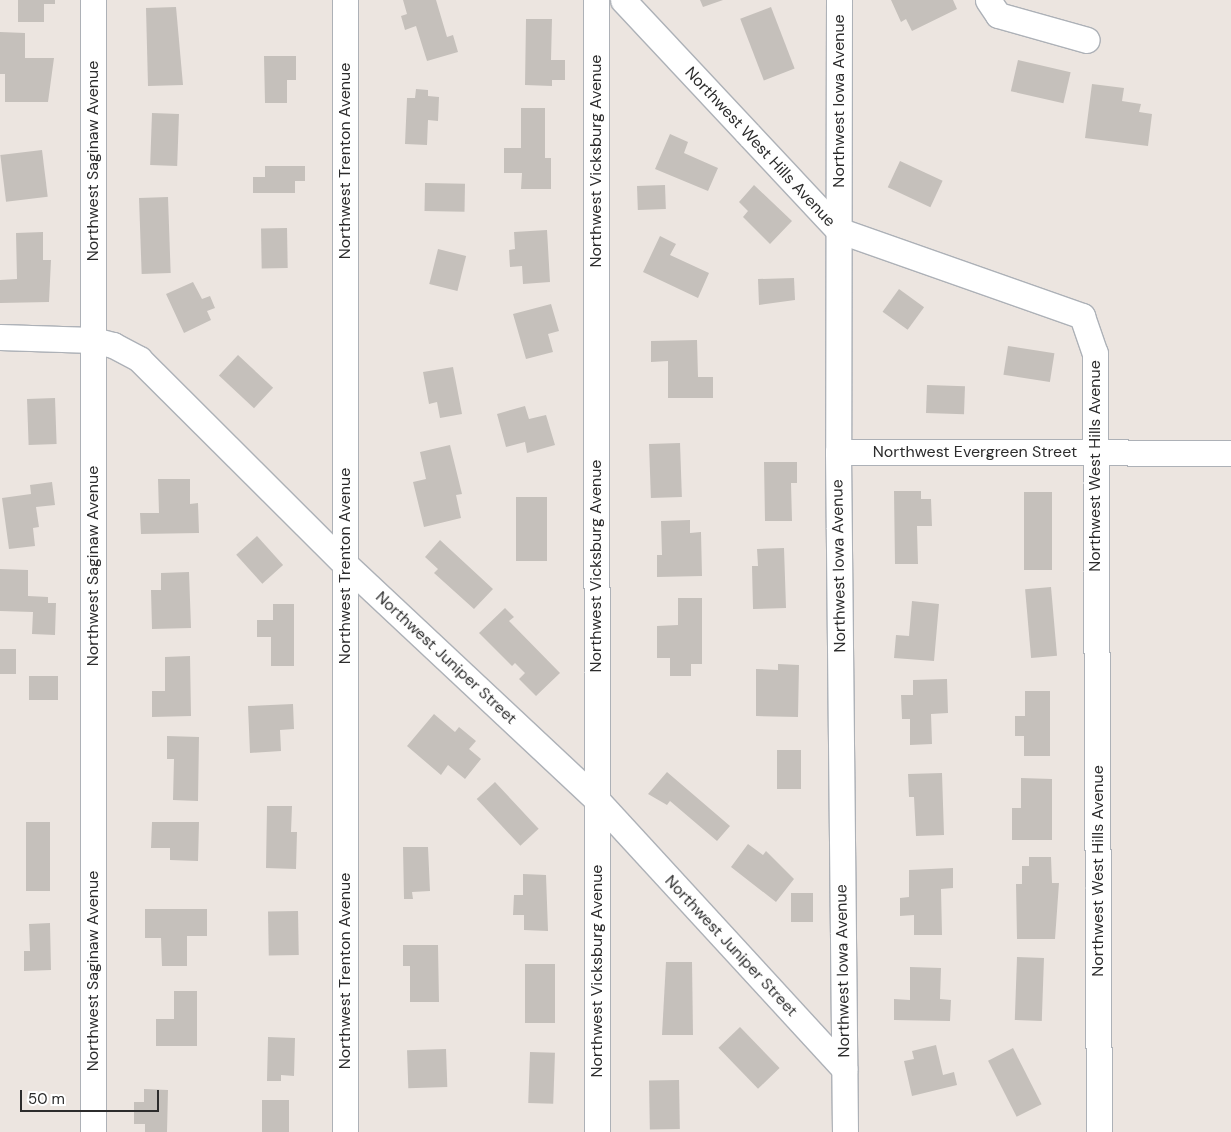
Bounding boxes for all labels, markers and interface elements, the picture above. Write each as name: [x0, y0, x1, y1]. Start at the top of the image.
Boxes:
street label: Northwest Iowa Avenue: [829, 14, 849, 188]
street label: Northwest Vicksburg Avenue: [586, 55, 606, 267]
street label: Northwest Saginaw Avenue: [83, 61, 103, 261]
street label: Northwest Trenton Avenue: [335, 63, 355, 259]
street label: Northwest West Hills Avenue: [681, 63, 839, 231]
street label: Northwest West Hills Avenue: [1085, 360, 1105, 572]
street label: Northwest Evergreen Street: [873, 442, 1077, 462]
street label: Northwest Vicksburg Avenue: [586, 460, 606, 672]
street label: Northwest Saginaw Avenue: [83, 466, 103, 666]
street label: Northwest Trenton Avenue: [335, 468, 355, 664]
street label: Northwest Iowa Avenue: [828, 479, 850, 653]
street label: Northwest Juniper Street: [371, 588, 521, 728]
street label: Northwest West Hills Avenue: [1088, 765, 1108, 977]
street label: Northwest Vicksburg Avenue: [587, 865, 607, 1077]
street label: Northwest Saginaw Avenue: [83, 871, 103, 1071]
street label: Northwest Juniper Street: [661, 871, 801, 1021]
street label: Northwest Trenton Avenue: [335, 873, 355, 1069]
street label: Northwest Iowa Avenue: [832, 884, 854, 1058]
scale bar: [22, 1080, 161, 1112]
text: 50 m: [28, 1089, 65, 1109]

